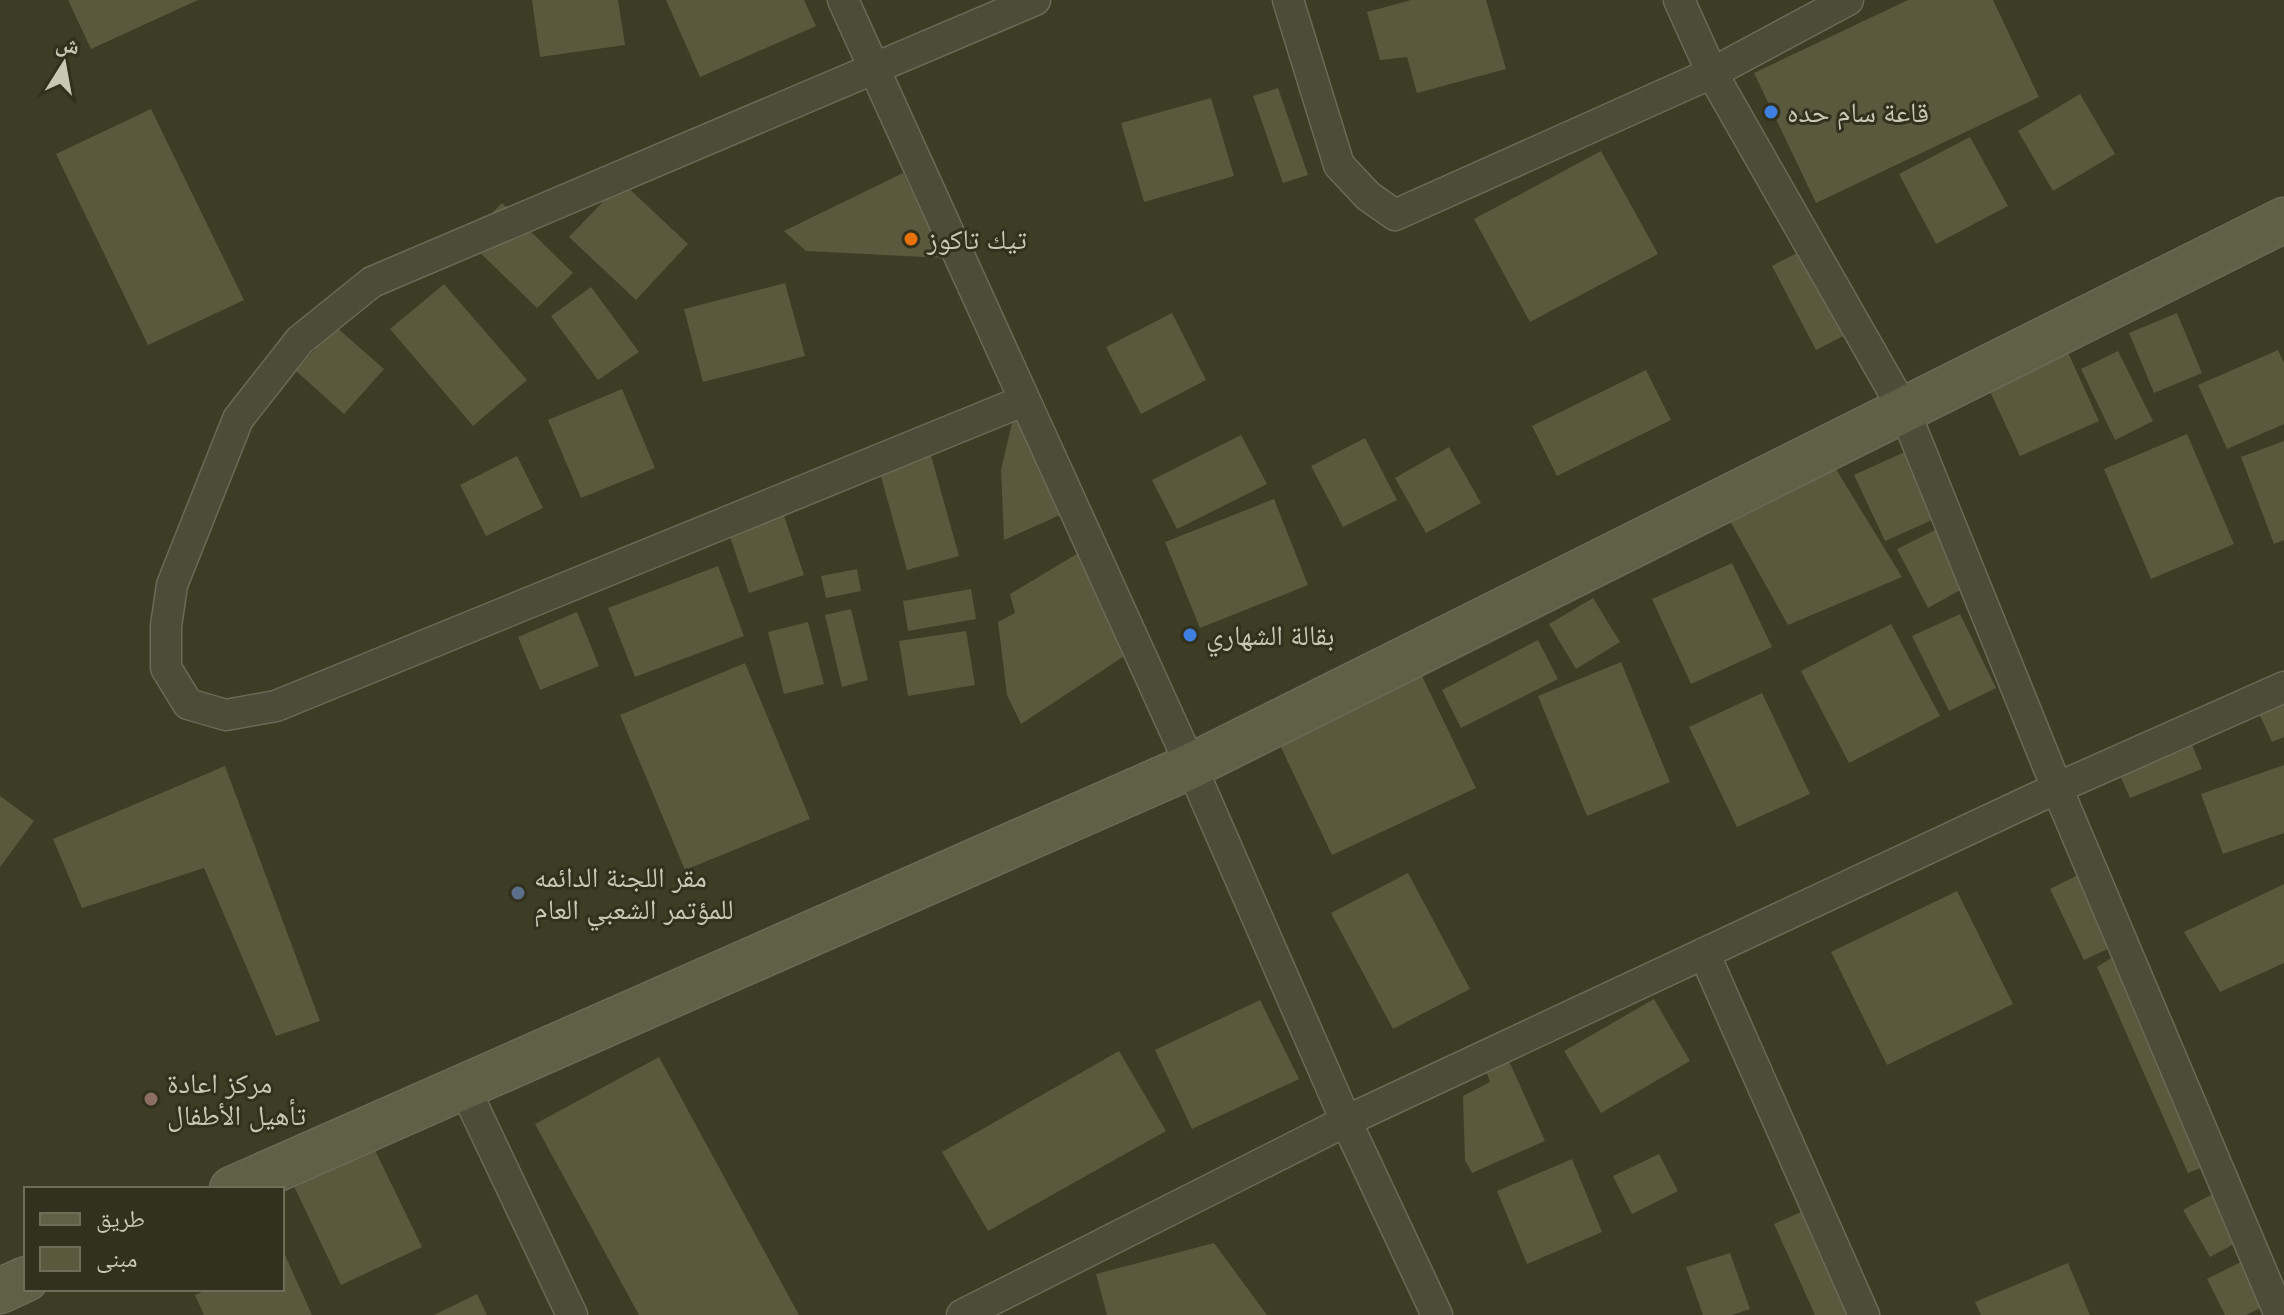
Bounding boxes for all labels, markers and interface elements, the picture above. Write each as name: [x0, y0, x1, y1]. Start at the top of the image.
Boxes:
north arrow: [24, 24, 104, 104]
text: ش: [54, 26, 82, 60]
place label: قاعة سام حده: [1787, 92, 1929, 131]
marker: قاعة سام حده: [1762, 103, 1780, 121]
place label: تيك تاكوز: [926, 219, 1027, 257]
marker: تيك تاكوز: [902, 230, 920, 248]
place label: بقالة الشهاري: [1206, 615, 1335, 658]
marker: بقالة الشهاري: [1181, 626, 1199, 644]
place label: مقر اللجنة الدائمه للمؤتمر الشعبي العام: [534, 857, 734, 932]
marker: مقر اللجنة الدائمه للمؤتمر الشعبي العام: [509, 884, 527, 902]
place label: مركز اعادة تأهيل الأطفال: [167, 1063, 306, 1133]
marker: مركز اعادة تأهيل الأطفال: [142, 1090, 160, 1108]
legend: [24, 1187, 284, 1291]
text: طريق: [96, 1201, 145, 1234]
text: مبنى: [96, 1241, 137, 1274]

